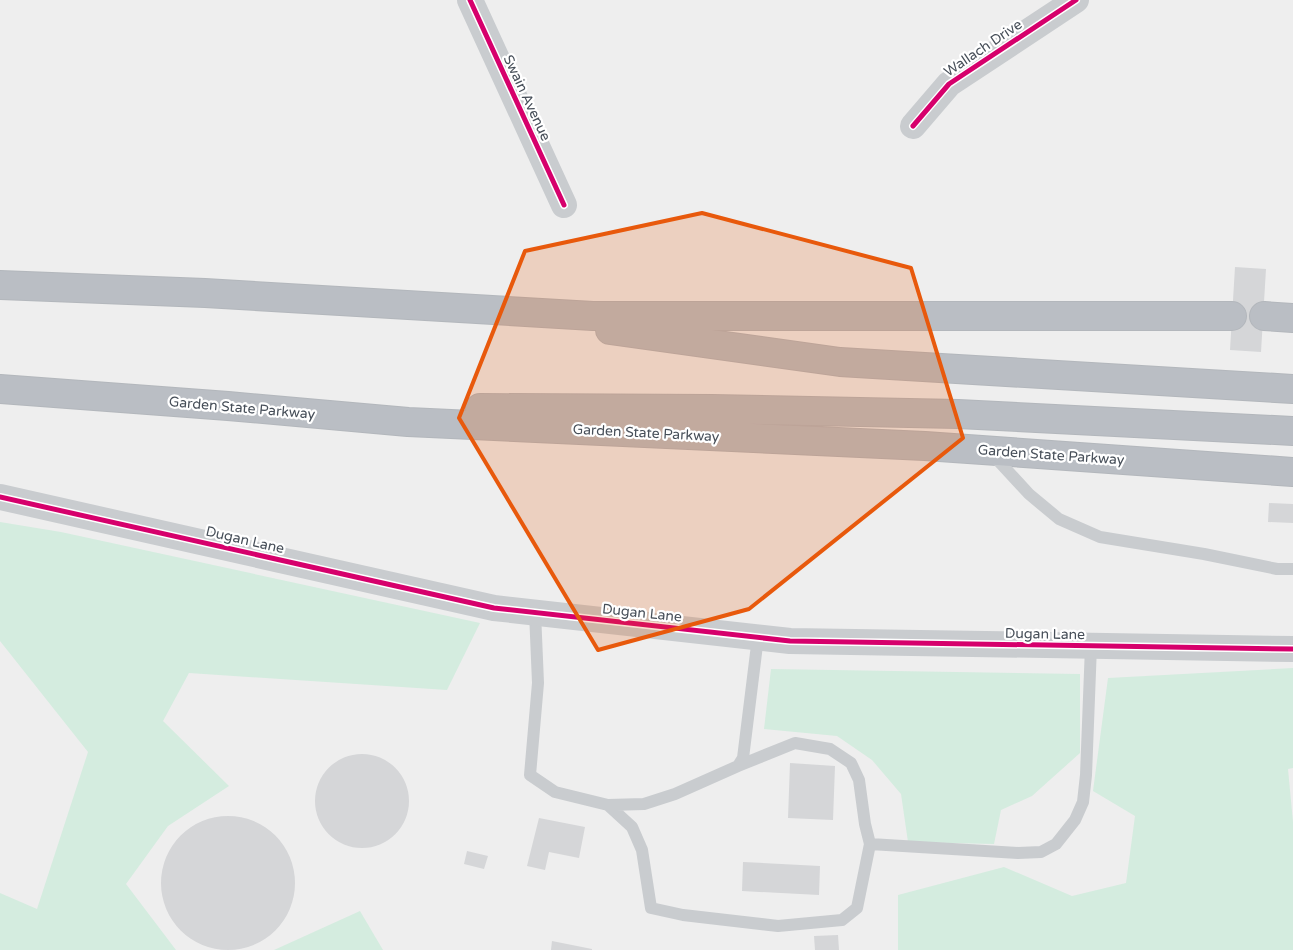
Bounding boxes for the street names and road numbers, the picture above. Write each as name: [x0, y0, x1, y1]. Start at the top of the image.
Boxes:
street label: Wallach Drive: [941, 16, 1025, 80]
street label: Swain Avenue: [500, 52, 554, 144]
street label: Garden State Parkway: [168, 393, 316, 423]
street label: Garden State Parkway: [572, 421, 720, 445]
street label: Garden State Parkway: [977, 441, 1125, 469]
street label: Dugan Lane: [204, 523, 286, 557]
street label: Dugan Lane: [601, 600, 683, 626]
street label: Dugan Lane: [1005, 625, 1085, 643]

